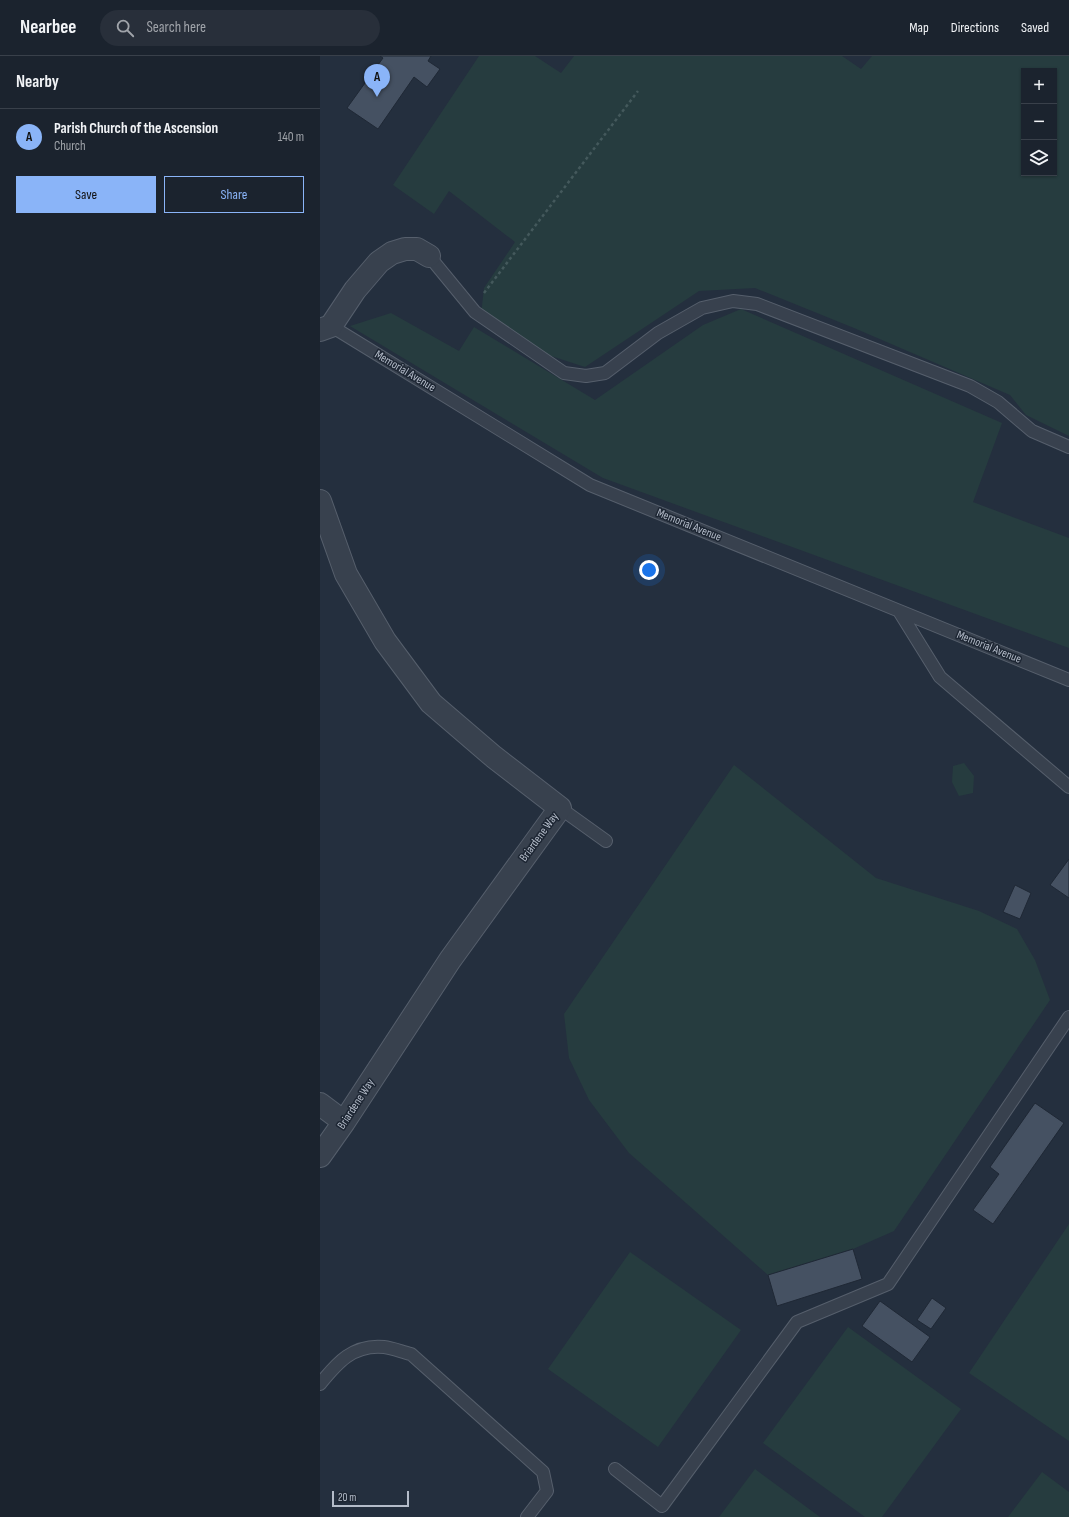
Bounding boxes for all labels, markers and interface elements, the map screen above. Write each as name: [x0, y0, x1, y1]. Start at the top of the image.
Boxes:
search box: [100, 10, 380, 46]
text: Nearbee: [20, 16, 76, 39]
icon: search: [114, 17, 136, 39]
text: Search here: [146, 18, 206, 37]
text: Map: [909, 19, 929, 36]
text: Directions: [951, 19, 999, 36]
text: Saved: [1021, 19, 1049, 36]
pin: A: [364, 64, 390, 97]
map controls: [1021, 68, 1057, 176]
button: +: [1021, 68, 1057, 104]
text: Nearby: [16, 72, 59, 92]
button: −: [1021, 104, 1057, 140]
text: Parish Church of the Ascension: [54, 119, 218, 138]
text: A: [26, 129, 32, 145]
text: 140 m: [278, 129, 304, 145]
text: Church: [54, 138, 86, 154]
button: layers: [1021, 140, 1057, 176]
button: Save: [16, 176, 156, 213]
button: Share: [164, 176, 304, 213]
street label: Memorial Avenue: [372, 347, 438, 395]
street label: Memorial Avenue: [654, 505, 724, 545]
your location: [639, 560, 659, 580]
street label: Memorial Avenue: [954, 627, 1024, 667]
street label: Briardene Way: [516, 809, 562, 865]
street label: Briardene Way: [334, 1076, 378, 1132]
scale bar: [332, 1489, 409, 1508]
text: 20 m: [338, 1491, 356, 1504]

